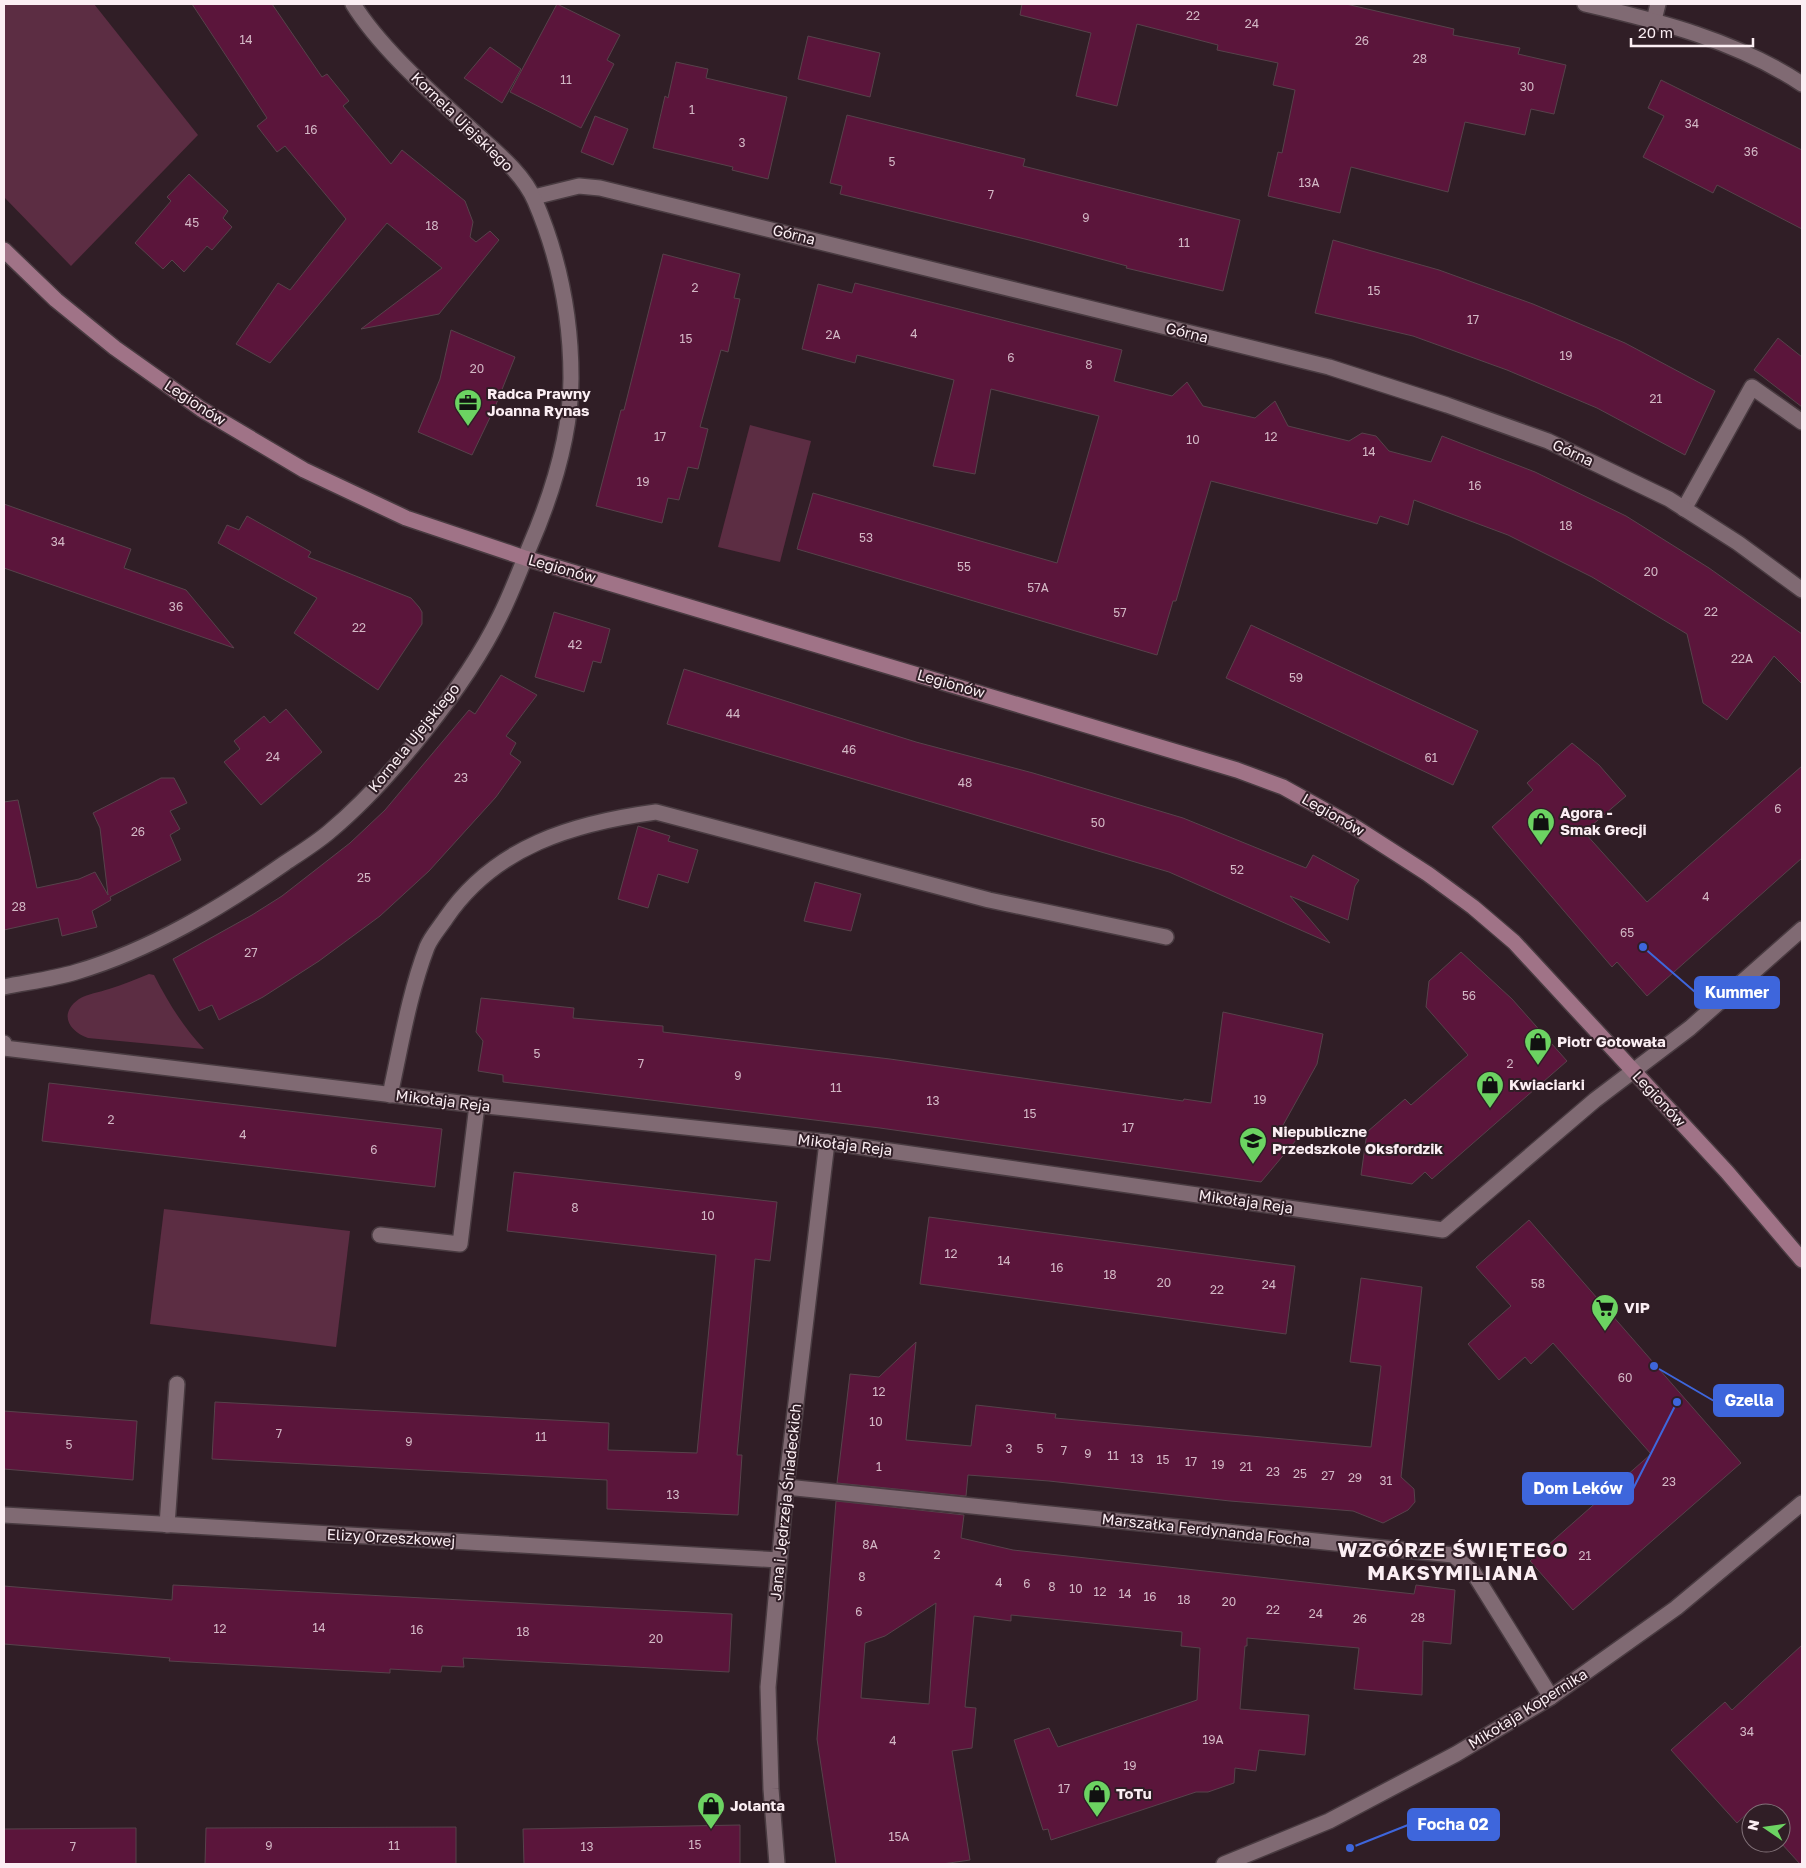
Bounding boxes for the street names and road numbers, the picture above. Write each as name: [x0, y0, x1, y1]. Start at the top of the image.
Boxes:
street label: Kornela Ujejskiego: [408, 68, 517, 175]
street label: Górna: [771, 220, 817, 248]
street label: Górna: [1164, 318, 1210, 346]
street label: Legionów: [161, 376, 230, 429]
street label: Górna: [1550, 435, 1597, 469]
street label: Legionów: [526, 550, 598, 586]
street label: Legionów: [915, 665, 987, 701]
street label: Kornela Ujejskiego: [364, 679, 463, 795]
street label: Legionów: [1299, 789, 1368, 839]
street label: Legionów: [1629, 1067, 1690, 1130]
street label: Mikołaja Reja: [395, 1085, 492, 1115]
street label: Mikołaja Reja: [797, 1129, 894, 1159]
street label: Mikołaja Reja: [1198, 1185, 1295, 1217]
street label: Jana i Jędrzeja Śniadeckich: [766, 1402, 804, 1601]
street label: Marszałka Ferdynanda Focha: [1101, 1509, 1311, 1549]
street label: Elizy Orzeszkowej: [326, 1525, 456, 1549]
street label: Mikołaja Kopernika: [1465, 1664, 1590, 1752]

